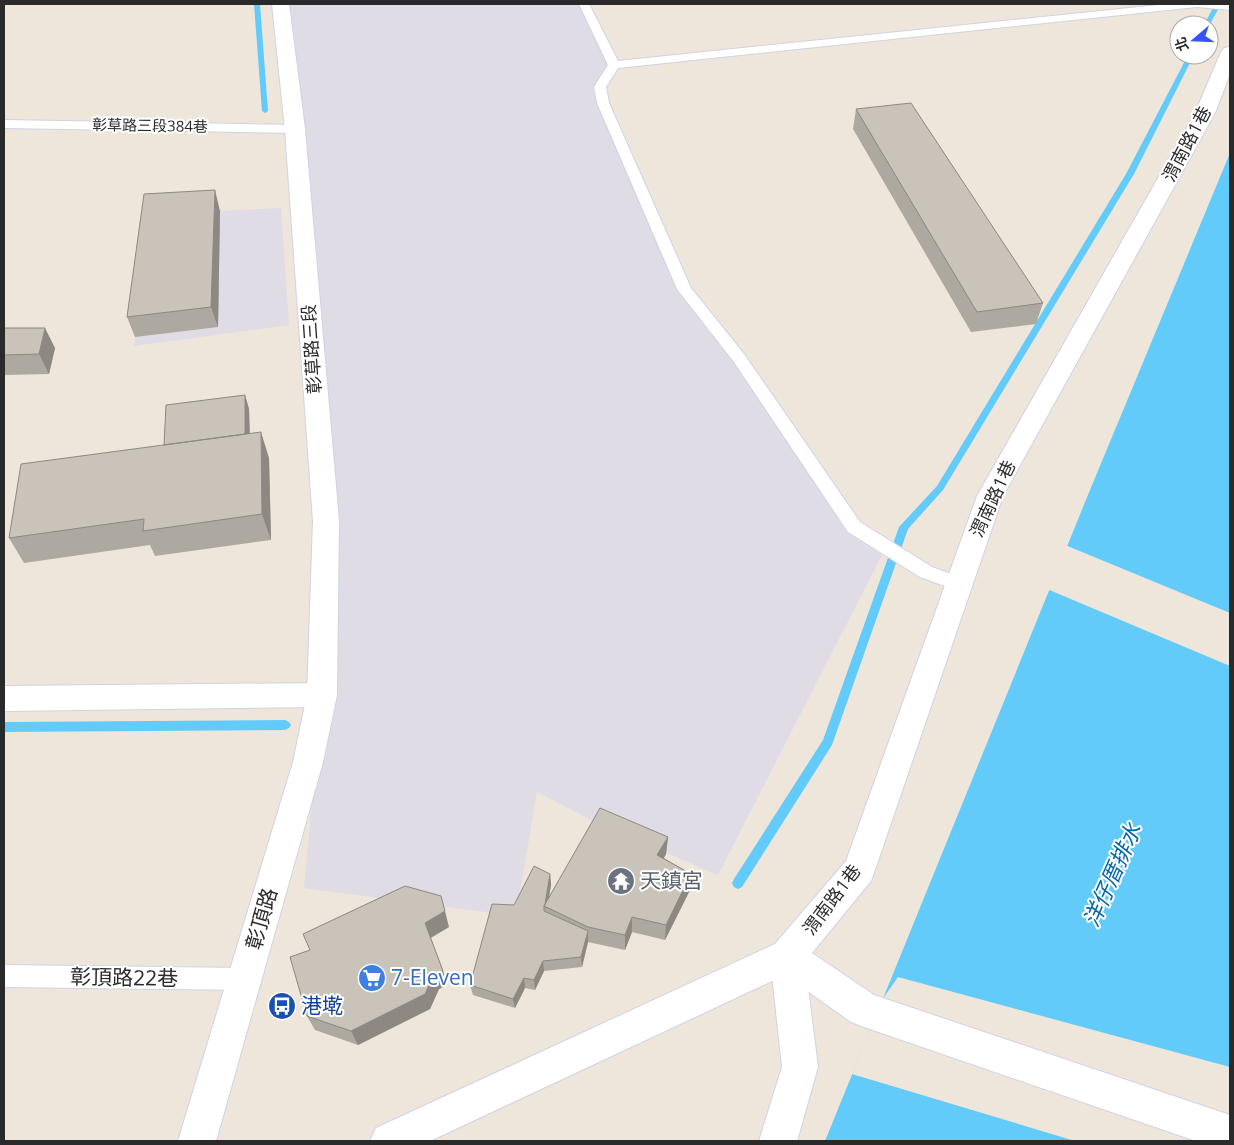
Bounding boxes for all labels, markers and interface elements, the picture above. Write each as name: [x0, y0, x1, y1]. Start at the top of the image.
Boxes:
north arrow: [1169, 15, 1219, 65]
text: 北: [1170, 35, 1192, 54]
street label: 渭南路1巷: [1156, 102, 1216, 185]
street label: 彰草路三段384巷: [92, 114, 208, 136]
street label: 彰草路三段: [296, 303, 326, 395]
street label: 渭南路1巷: [964, 456, 1020, 541]
water label: 洋仔厝排水: [1075, 817, 1148, 931]
street label: 渭南路1巷: [797, 859, 866, 939]
temple icon: 天鎮宮: [606, 866, 636, 896]
place label: 天鎮宮: [640, 866, 703, 894]
street label: 彰頂路: [239, 885, 283, 953]
street label: 彰頂路22巷: [70, 962, 178, 992]
supermarket icon: 7-Eleven: [357, 963, 387, 993]
place label: 7-Eleven: [391, 963, 474, 991]
bus stop icon: 港墘: [267, 991, 297, 1021]
place label: 港墘: [301, 991, 343, 1019]

